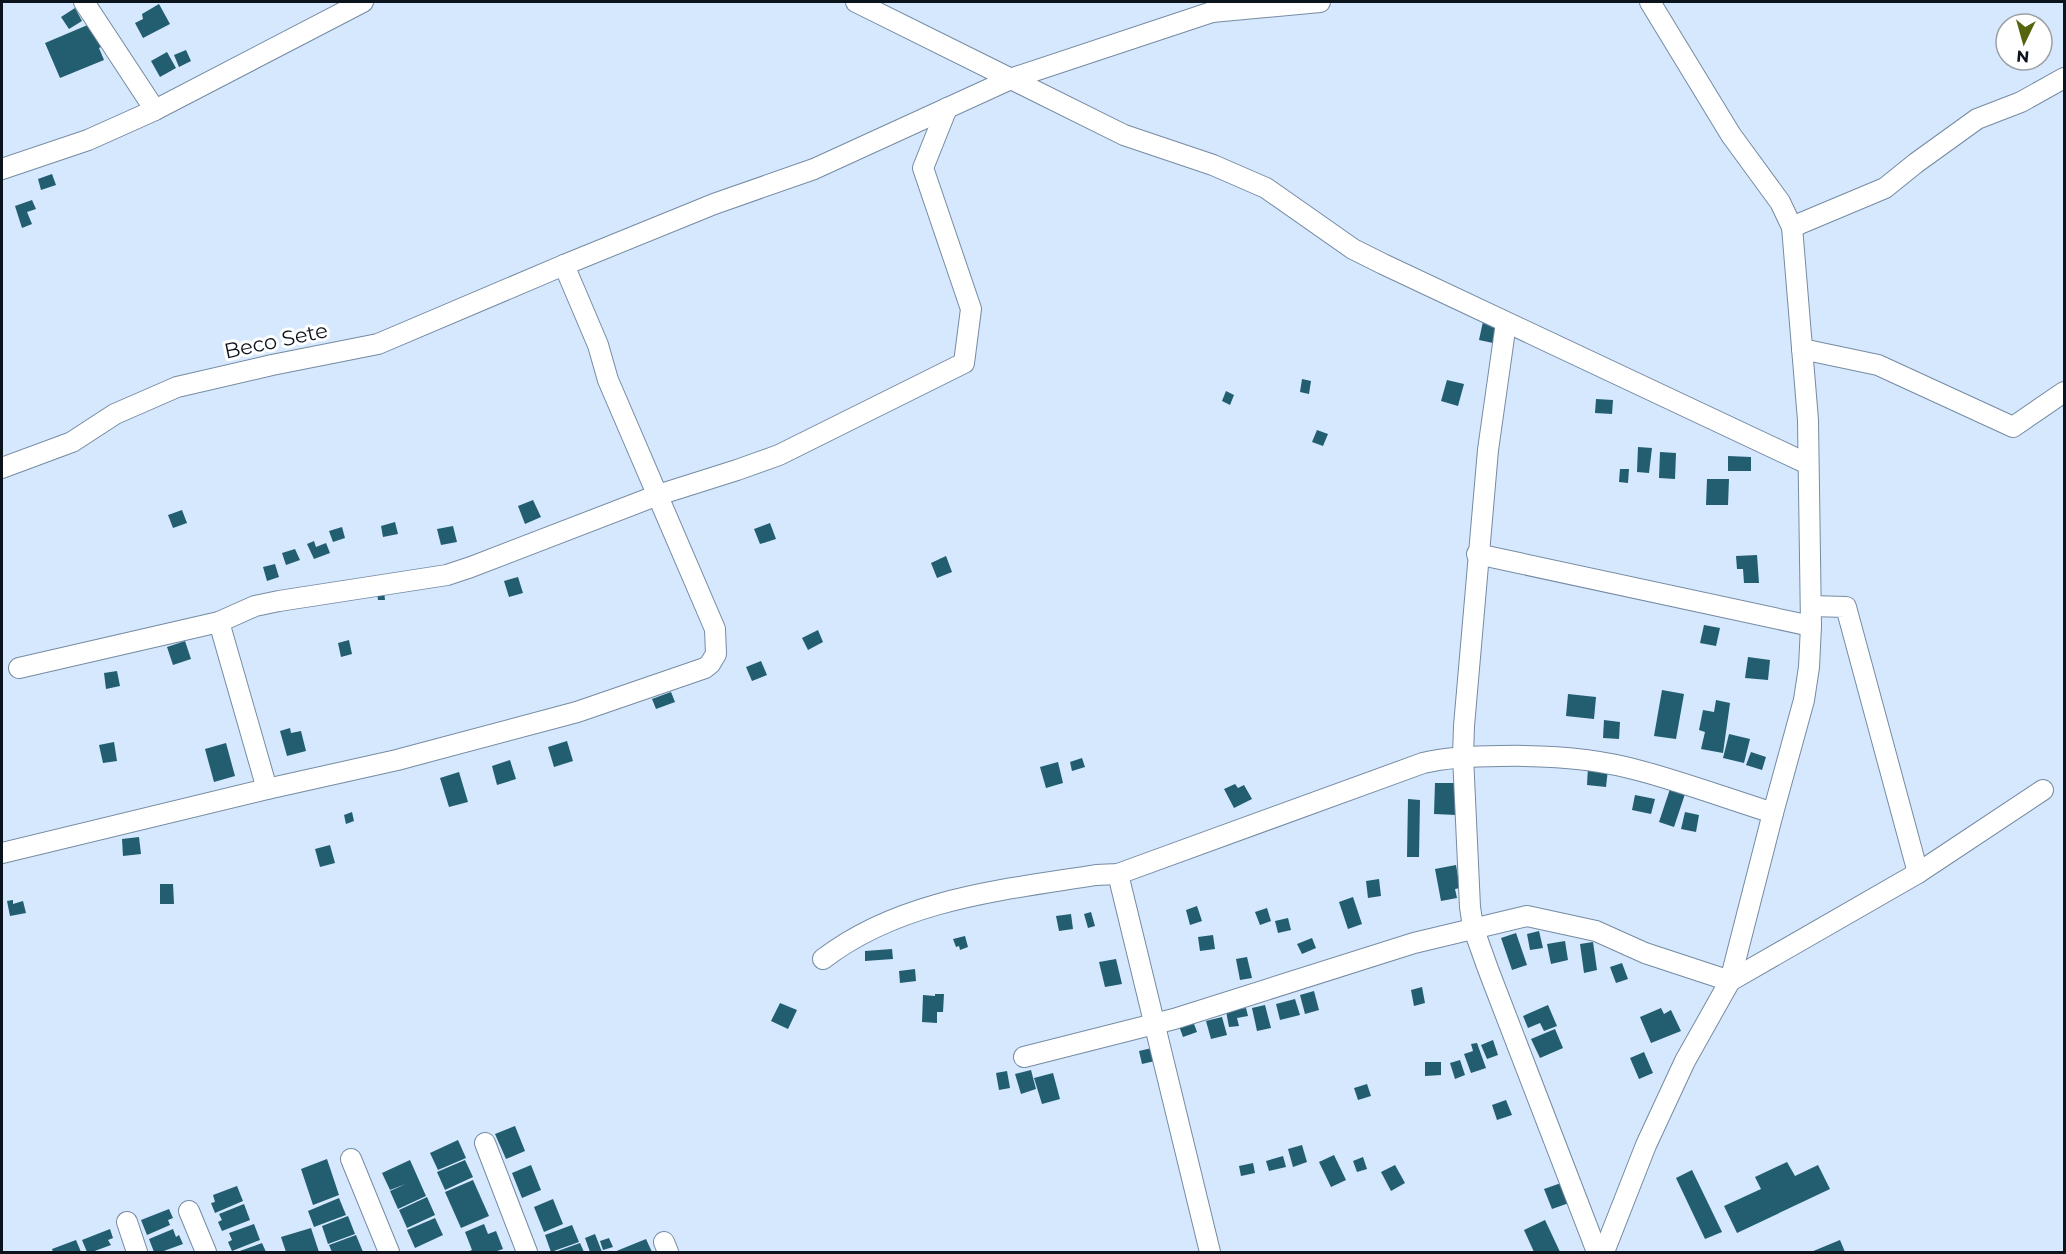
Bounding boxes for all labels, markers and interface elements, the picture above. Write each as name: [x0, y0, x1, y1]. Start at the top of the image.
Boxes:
north arrow: [1994, 12, 2054, 72]
text: N: [2015, 46, 2030, 66]
street label: Beco Sete: [222, 317, 330, 364]

